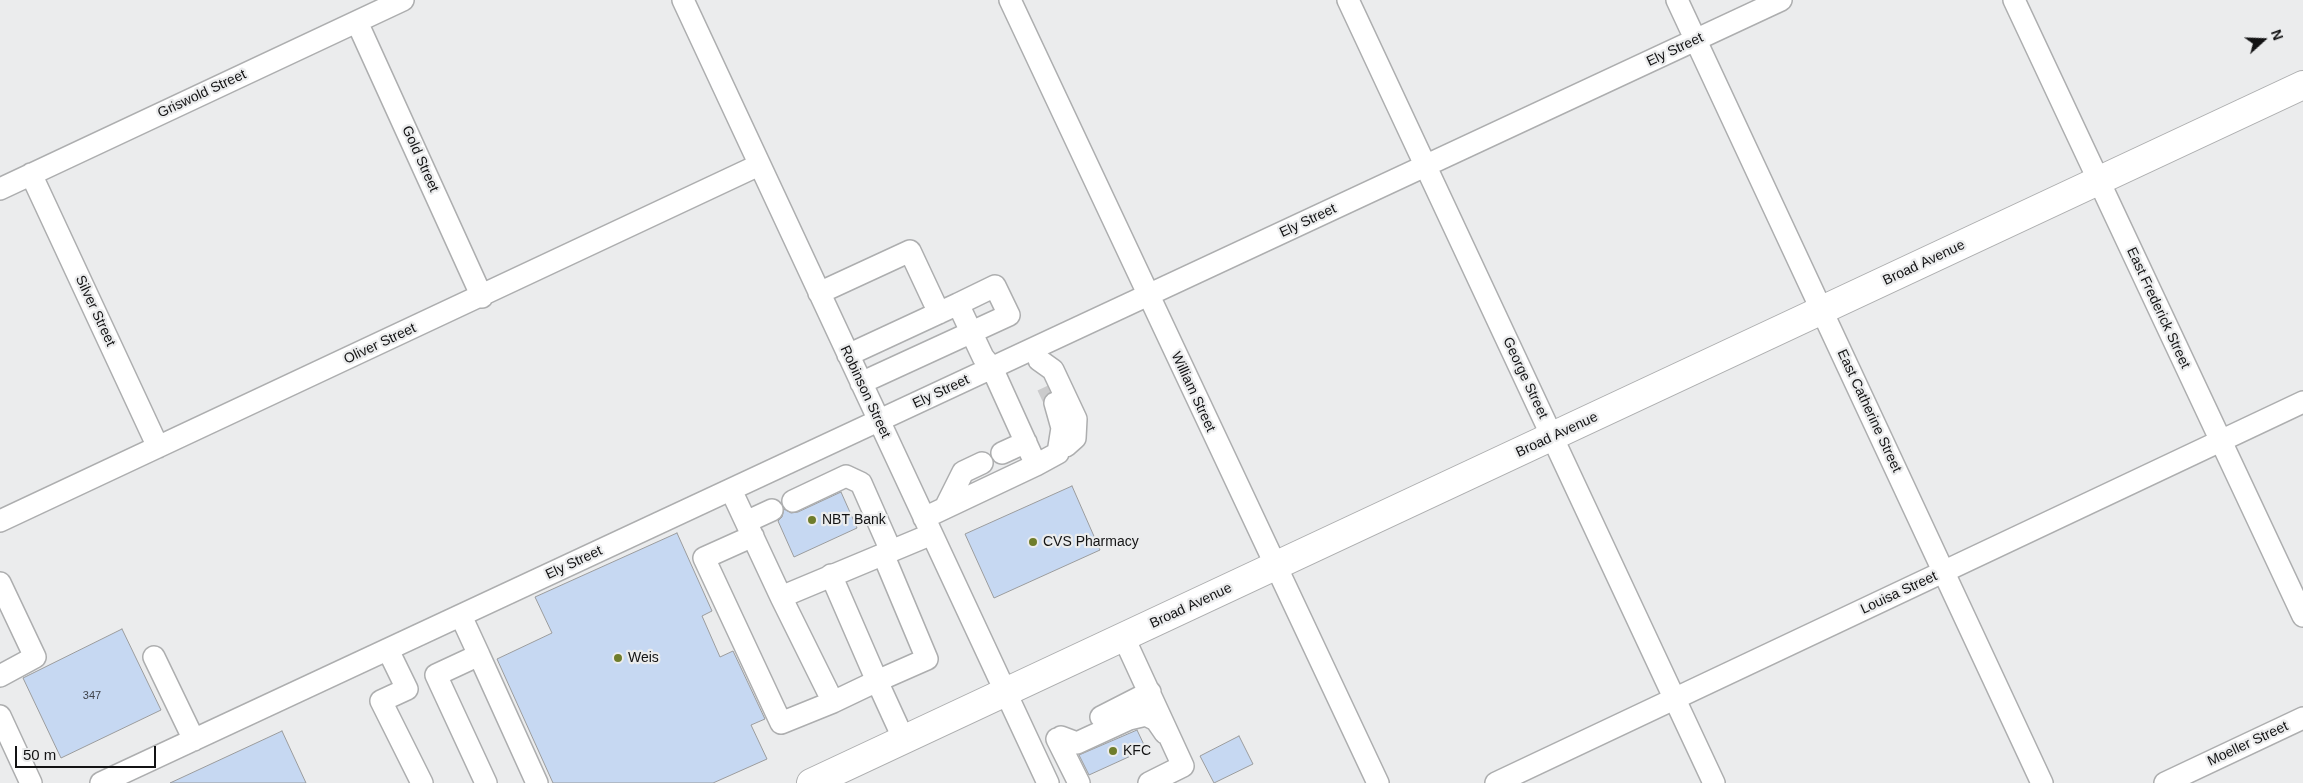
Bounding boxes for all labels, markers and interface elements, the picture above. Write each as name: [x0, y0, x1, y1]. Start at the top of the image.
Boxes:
north arrow: [2238, 15, 2288, 65]
text: N: [2268, 27, 2286, 42]
street label: Ely Street: [1644, 30, 1706, 70]
street label: Griswold Street: [155, 66, 249, 122]
street label: Gold Street: [398, 123, 442, 195]
street label: Ely Street: [1277, 201, 1339, 241]
street label: Broad Avenue: [1880, 237, 1968, 289]
street label: East Frederick Street: [2123, 245, 2193, 371]
street label: Silver Street: [71, 273, 119, 349]
street label: Oliver Street: [341, 320, 419, 368]
street label: George Street: [1499, 335, 1551, 421]
street label: Robinson Street: [836, 343, 894, 441]
street label: East Catherine Street: [1833, 347, 1905, 475]
street label: William Street: [1167, 349, 1219, 435]
street label: Ely Street: [910, 372, 972, 412]
street label: Broad Avenue: [1513, 409, 1601, 461]
place label: NBT Bank: [822, 512, 886, 528]
marker: NBT Bank: [806, 514, 818, 526]
place label: CVS Pharmacy: [1043, 534, 1139, 550]
marker: CVS Pharmacy: [1027, 536, 1039, 548]
street label: Ely Street: [543, 543, 605, 583]
street label: Louisa Street: [1858, 568, 1940, 618]
street label: Broad Avenue: [1147, 580, 1235, 632]
place label: Weis: [628, 650, 659, 666]
marker: Weis: [612, 652, 624, 664]
house number: 347: [83, 689, 101, 703]
street label: Moeller Street: [2205, 718, 2291, 770]
scale bar: [18, 736, 159, 768]
place label: KFC: [1123, 743, 1151, 759]
marker: KFC: [1107, 745, 1119, 757]
text: 50 m: [23, 746, 56, 763]

